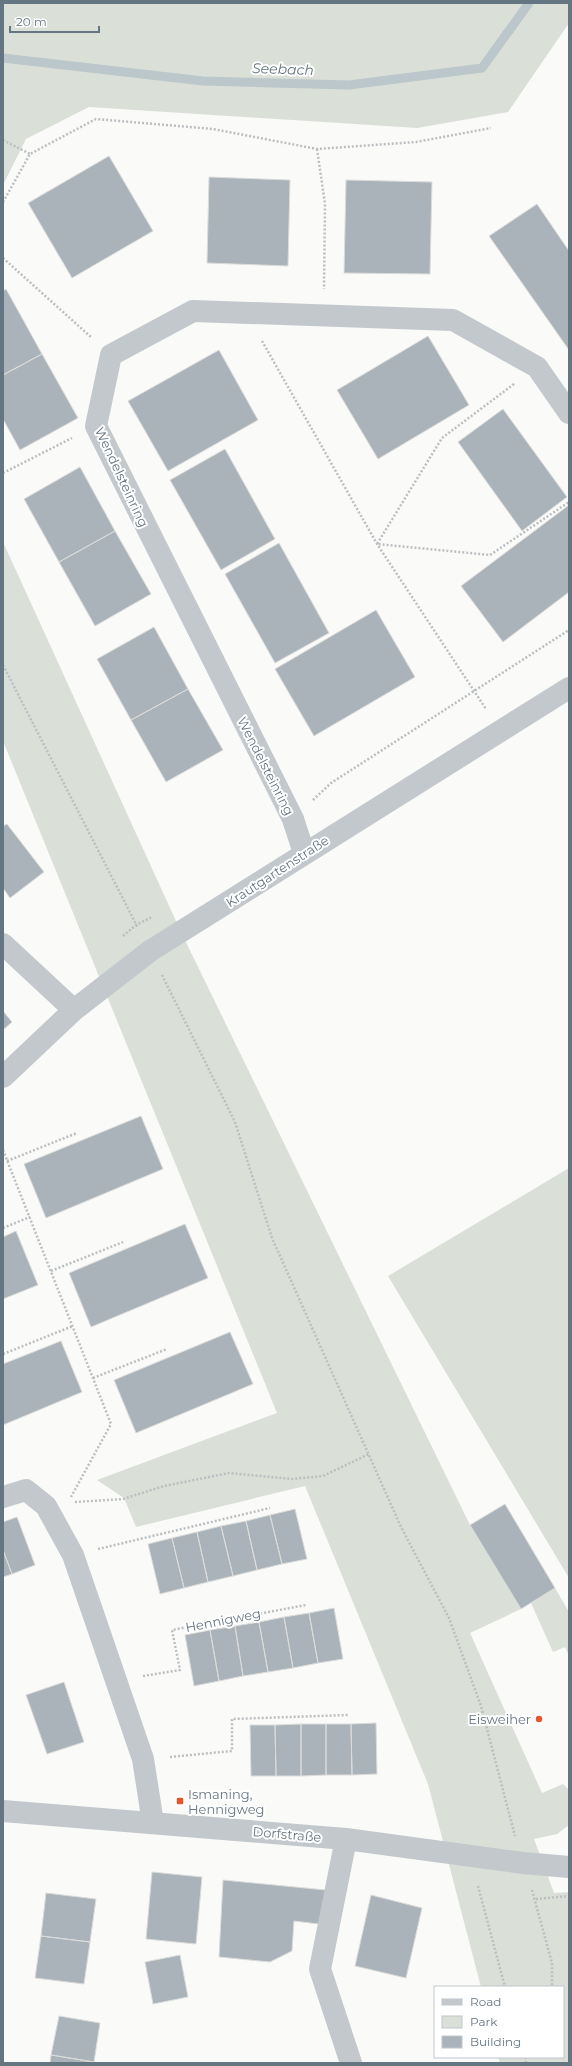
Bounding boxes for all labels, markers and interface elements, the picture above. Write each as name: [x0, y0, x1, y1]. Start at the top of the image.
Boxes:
scale bar: [10, 8, 99, 34]
text: 20 m: [16, 14, 47, 29]
water label: Seebach: [252, 59, 314, 79]
street label: Wendelsteinring: [92, 425, 152, 529]
street label: Wendelsteinring: [234, 714, 298, 818]
street label: Krautgartenstraße: [223, 832, 332, 910]
street label: Hennigweg: [184, 1605, 262, 1635]
place label: Eisweiher: [468, 1711, 531, 1727]
marker: Eisweiher: [534, 1714, 544, 1724]
place label: Ismaning, Hennigweg: [188, 1786, 264, 1817]
marker: Ismaning, Hennigweg: [175, 1796, 185, 1806]
street label: Dorfstraße: [252, 1823, 322, 1845]
legend: [434, 1986, 564, 2058]
text: Road: [470, 1994, 501, 2009]
text: Park: [470, 2014, 498, 2029]
text: Building: [470, 2034, 521, 2049]

